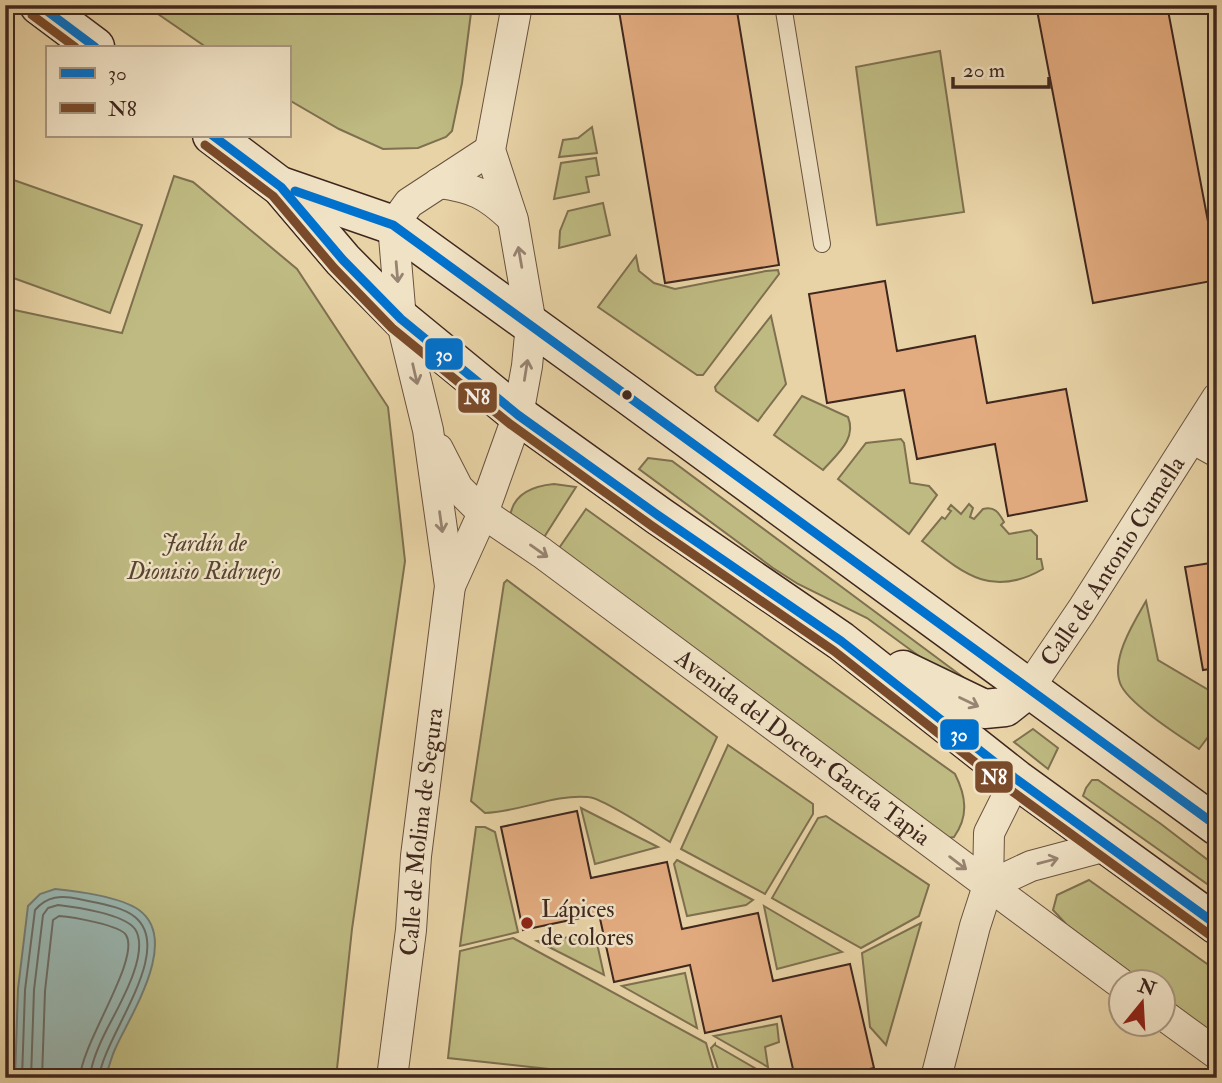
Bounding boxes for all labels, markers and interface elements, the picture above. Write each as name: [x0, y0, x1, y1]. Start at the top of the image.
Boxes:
legend: [46, 46, 290, 136]
scale bar: [953, 46, 1049, 90]
text: 20 m: [963, 57, 1005, 84]
text: 30: [108, 60, 127, 87]
text: N8: [108, 96, 137, 123]
one-way arrow: [512, 246, 526, 269]
one-way arrow: [391, 260, 404, 283]
line badge: 30: [424, 337, 464, 371]
text: 30: [435, 343, 453, 367]
one-way arrow: [520, 359, 533, 382]
one-way arrow: [409, 363, 422, 385]
line badge: N8: [457, 381, 498, 414]
text: N8: [463, 386, 490, 410]
unlabelled marker: [620, 388, 634, 402]
street label: Calle de Antonio Cumella: [1033, 449, 1192, 672]
one-way arrow: [434, 510, 447, 533]
park label: Jardín de Dionisio Ridruejo: [126, 528, 281, 587]
one-way arrow: [529, 544, 548, 559]
street label: Avenida del Doctor García Tapia: [669, 642, 938, 853]
one-way arrow: [958, 695, 979, 709]
street label: Calle de Molina de Segura: [392, 705, 450, 958]
line badge: 30: [939, 718, 980, 751]
text: 30: [950, 723, 968, 747]
line badge: N8: [974, 760, 1014, 794]
text: N8: [980, 766, 1007, 790]
one-way arrow: [1036, 854, 1058, 867]
one-way arrow: [948, 855, 967, 870]
place label: Lápices de colores: [541, 894, 634, 953]
marker: Lápices de colores: [519, 915, 535, 931]
north arrow: [1106, 968, 1176, 1038]
text: N: [1134, 973, 1160, 1002]

